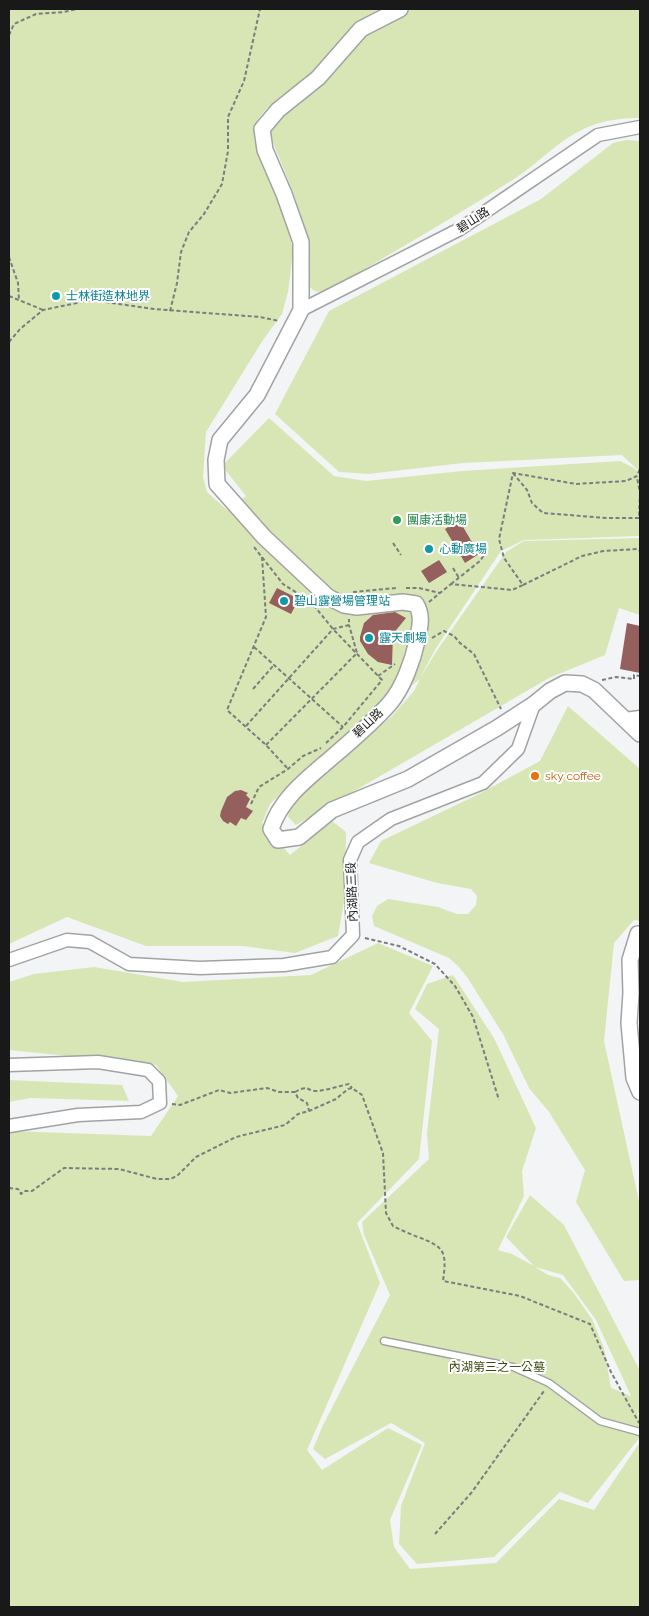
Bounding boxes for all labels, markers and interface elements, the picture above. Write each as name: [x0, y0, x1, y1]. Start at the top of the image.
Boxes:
street label: 碧山路: [454, 204, 492, 236]
place label: 士林街造林地界: [66, 289, 150, 303]
marker: 士林街造林地界: [50, 290, 62, 302]
place label: 團康活動場: [407, 513, 467, 527]
marker: 團康活動場: [391, 514, 403, 526]
place label: 心動廣場: [439, 542, 487, 556]
marker: 心動廣場: [423, 543, 435, 555]
place label: 碧山露營場管理站: [294, 594, 390, 608]
marker: 碧山露營場管理站: [278, 595, 290, 607]
place label: 露天劇場: [379, 631, 427, 645]
marker: 露天劇場: [363, 632, 375, 644]
street label: 碧山路: [350, 706, 386, 740]
place label: sky coffee: [545, 769, 601, 783]
marker: sky coffee: [529, 770, 541, 782]
street label: 內湖路三段: [344, 862, 360, 922]
park label: 內湖第三之一公墓: [449, 1360, 545, 1374]

